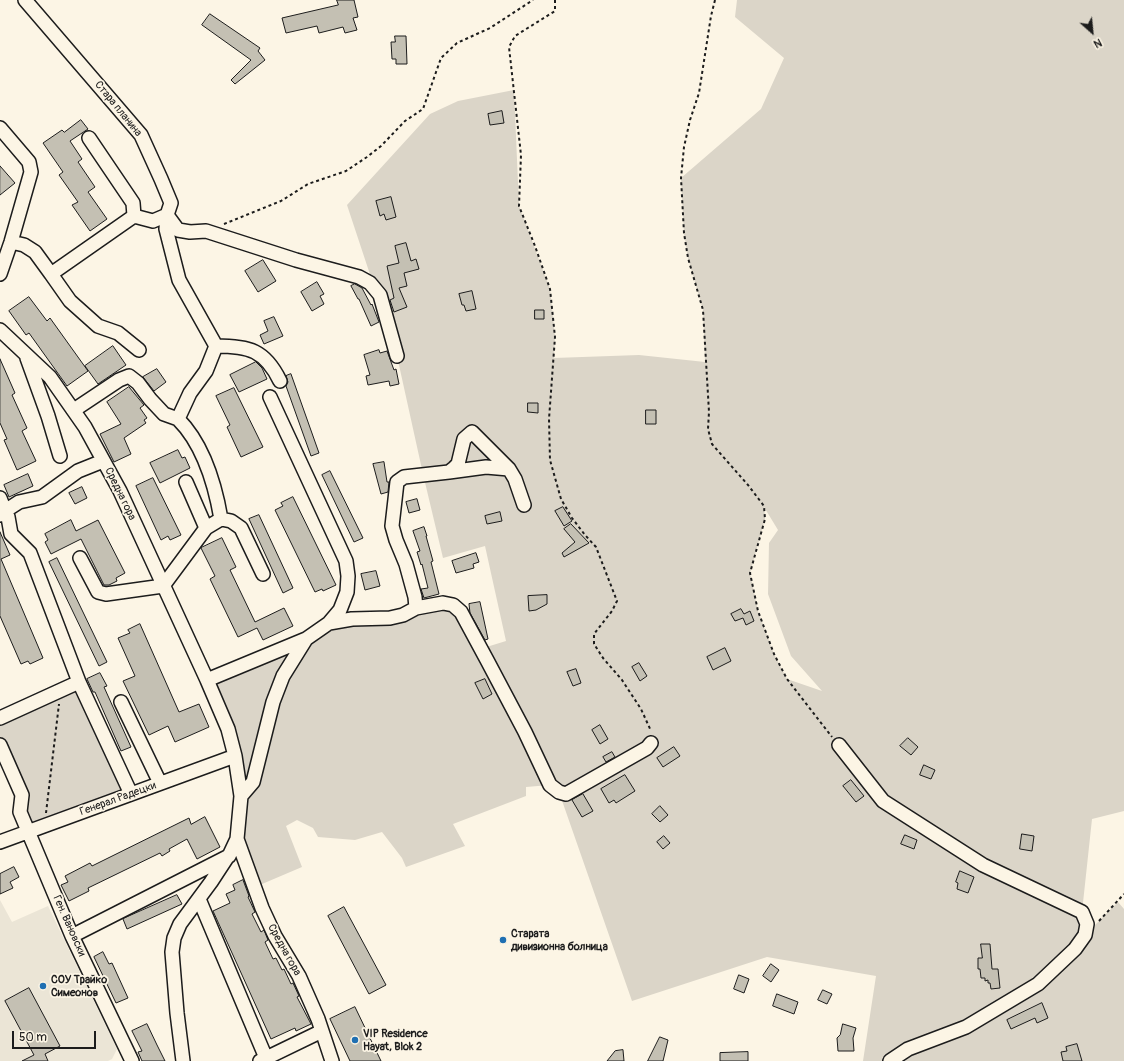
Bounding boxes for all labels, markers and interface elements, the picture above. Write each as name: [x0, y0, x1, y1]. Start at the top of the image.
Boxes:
north arrow: [1072, 12, 1112, 52]
text: N: [1091, 36, 1104, 51]
street label: Стара планина: [92, 79, 144, 139]
street label: Средна гора: [102, 466, 138, 522]
street label: Генерал Радецки: [78, 779, 158, 819]
street label: Ген. Вановски: [50, 893, 88, 959]
street label: Средна гора: [264, 922, 304, 978]
place label: Старата дивизионна болница: [511, 927, 608, 953]
marker: Старата дивизионна болница: [498, 935, 508, 945]
place label: СОУ Трайко Симеонов: [51, 973, 107, 999]
marker: СОУ Трайко Симеонов: [38, 981, 48, 991]
scale bar: [14, 1023, 98, 1049]
place label: VIP Residence Hayat, Blok 2: [363, 1027, 428, 1053]
text: 50 m: [19, 1030, 47, 1045]
marker: VIP Residence Hayat, Blok 2: [350, 1035, 360, 1045]

